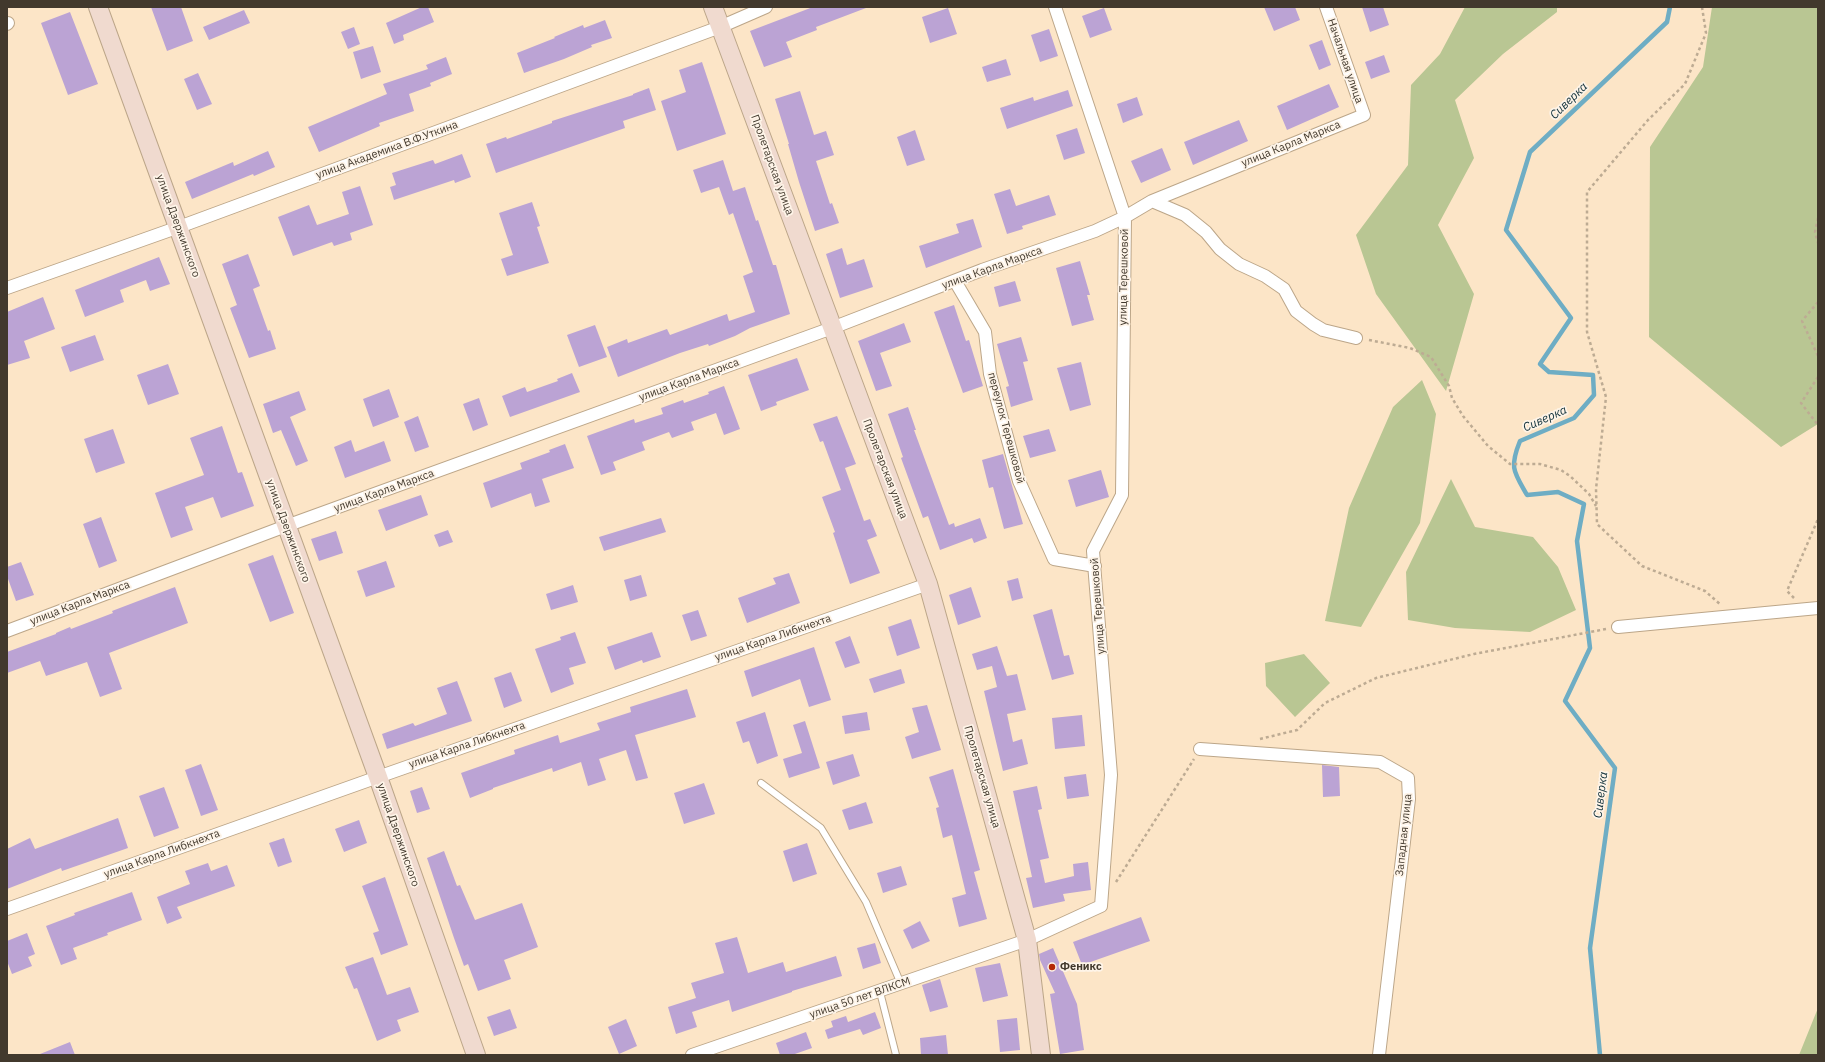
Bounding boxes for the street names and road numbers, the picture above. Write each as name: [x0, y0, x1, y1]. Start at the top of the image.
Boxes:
street label: Начальная улица: [1324, 17, 1366, 105]
street label: Пролетарская улица: [748, 113, 796, 217]
street label: улица Академика В.Ф.Уткина: [314, 118, 460, 182]
street label: улица Карла Маркса: [1240, 118, 1342, 170]
street label: улица Дзержинского: [153, 173, 203, 279]
street label: улица Терешковой: [1117, 229, 1131, 325]
street label: улица Карла Маркса: [940, 244, 1044, 292]
street label: улица Карла Маркса: [637, 356, 741, 404]
street label: переулок Терешковой: [985, 371, 1027, 485]
street label: Пролетарская улица: [860, 417, 910, 521]
street label: улица Карла Маркса: [332, 467, 436, 515]
street label: улица Дзержинского: [263, 478, 313, 584]
street label: улица Терешковой: [1088, 557, 1108, 655]
street label: улица Карла Маркса: [28, 578, 132, 628]
street label: улица Карла Либкнехта: [713, 612, 833, 664]
street label: улица Карла Либкнехта: [407, 719, 527, 771]
street label: Пролетарская улица: [961, 724, 1003, 830]
street label: улица Дзержинского: [374, 782, 422, 888]
street label: Западная улица: [1393, 793, 1415, 877]
street label: улица Карла Либкнехта: [102, 827, 222, 881]
street label: улица 50 лет ВЛКСМ: [808, 974, 912, 1022]

